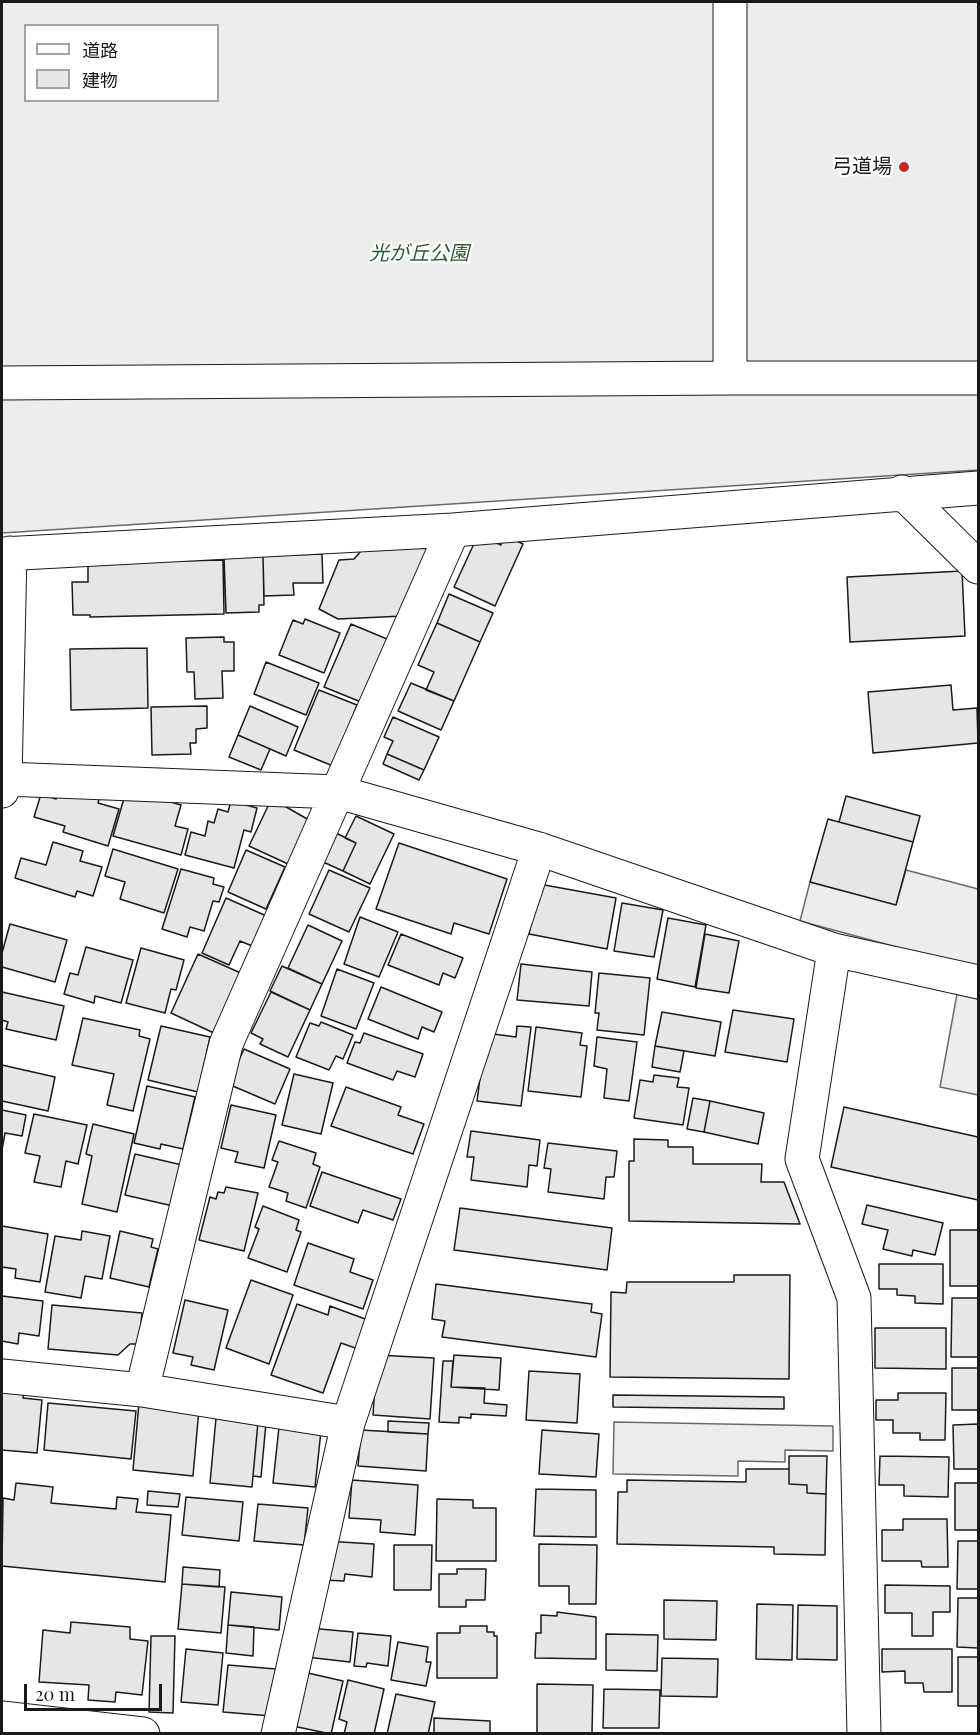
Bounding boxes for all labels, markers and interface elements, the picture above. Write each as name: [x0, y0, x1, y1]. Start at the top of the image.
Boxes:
legend: [24, 24, 219, 102]
text: 道路: [82, 38, 118, 62]
text: 建物: [82, 68, 118, 92]
place label: 弓道場: [832, 155, 892, 179]
marker: 弓道場: [897, 160, 911, 174]
park label: 光が丘公園: [369, 242, 469, 266]
scale bar: [27, 1672, 165, 1710]
text: 20 m: [35, 1682, 75, 1706]

